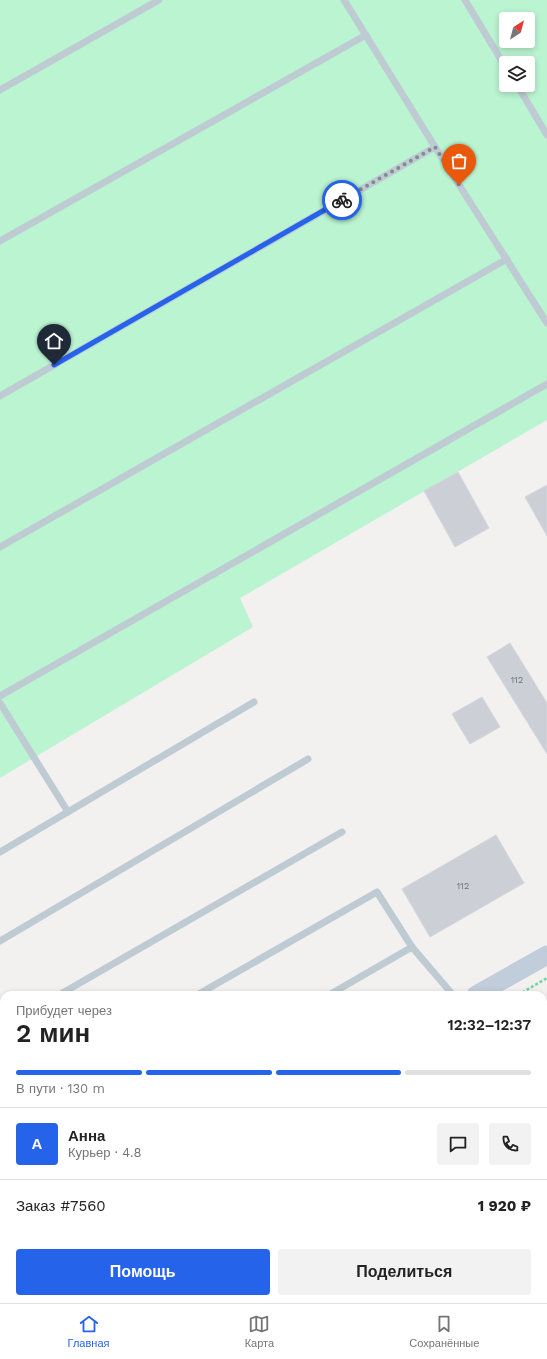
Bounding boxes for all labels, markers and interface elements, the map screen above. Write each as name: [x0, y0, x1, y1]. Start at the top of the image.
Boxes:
north arrow: [499, 12, 535, 48]
map controls: [499, 12, 535, 92]
button: layers: [499, 56, 535, 92]
pin: [442, 144, 476, 185]
icon: bag: [448, 150, 470, 172]
courier: [322, 180, 362, 220]
icon: bike: [331, 189, 353, 211]
pin: [37, 324, 71, 365]
icon: home: [43, 330, 65, 352]
house number: 112: [511, 675, 523, 685]
house number: 112: [457, 881, 469, 891]
text: Прибудет через: [16, 1003, 112, 1018]
text: 12:32–12:37: [447, 1016, 531, 1034]
text: 2 мин: [16, 1018, 90, 1048]
text: В пути · 130 m: [16, 1081, 105, 1096]
button: chat: [437, 1123, 479, 1165]
button: phone: [489, 1123, 531, 1165]
text: Анна: [68, 1127, 105, 1145]
text: А: [32, 1135, 42, 1153]
text: Курьер · 4.8: [68, 1145, 141, 1160]
text: Заказ #7560: [16, 1197, 106, 1215]
text: 1 920 ₽: [478, 1197, 531, 1215]
button: Помощь: [16, 1249, 270, 1295]
button: Поделиться: [278, 1249, 531, 1295]
tab: Главная: [68, 1313, 109, 1350]
tab: Карта: [245, 1313, 274, 1350]
tab: Сохранённые: [409, 1313, 479, 1350]

